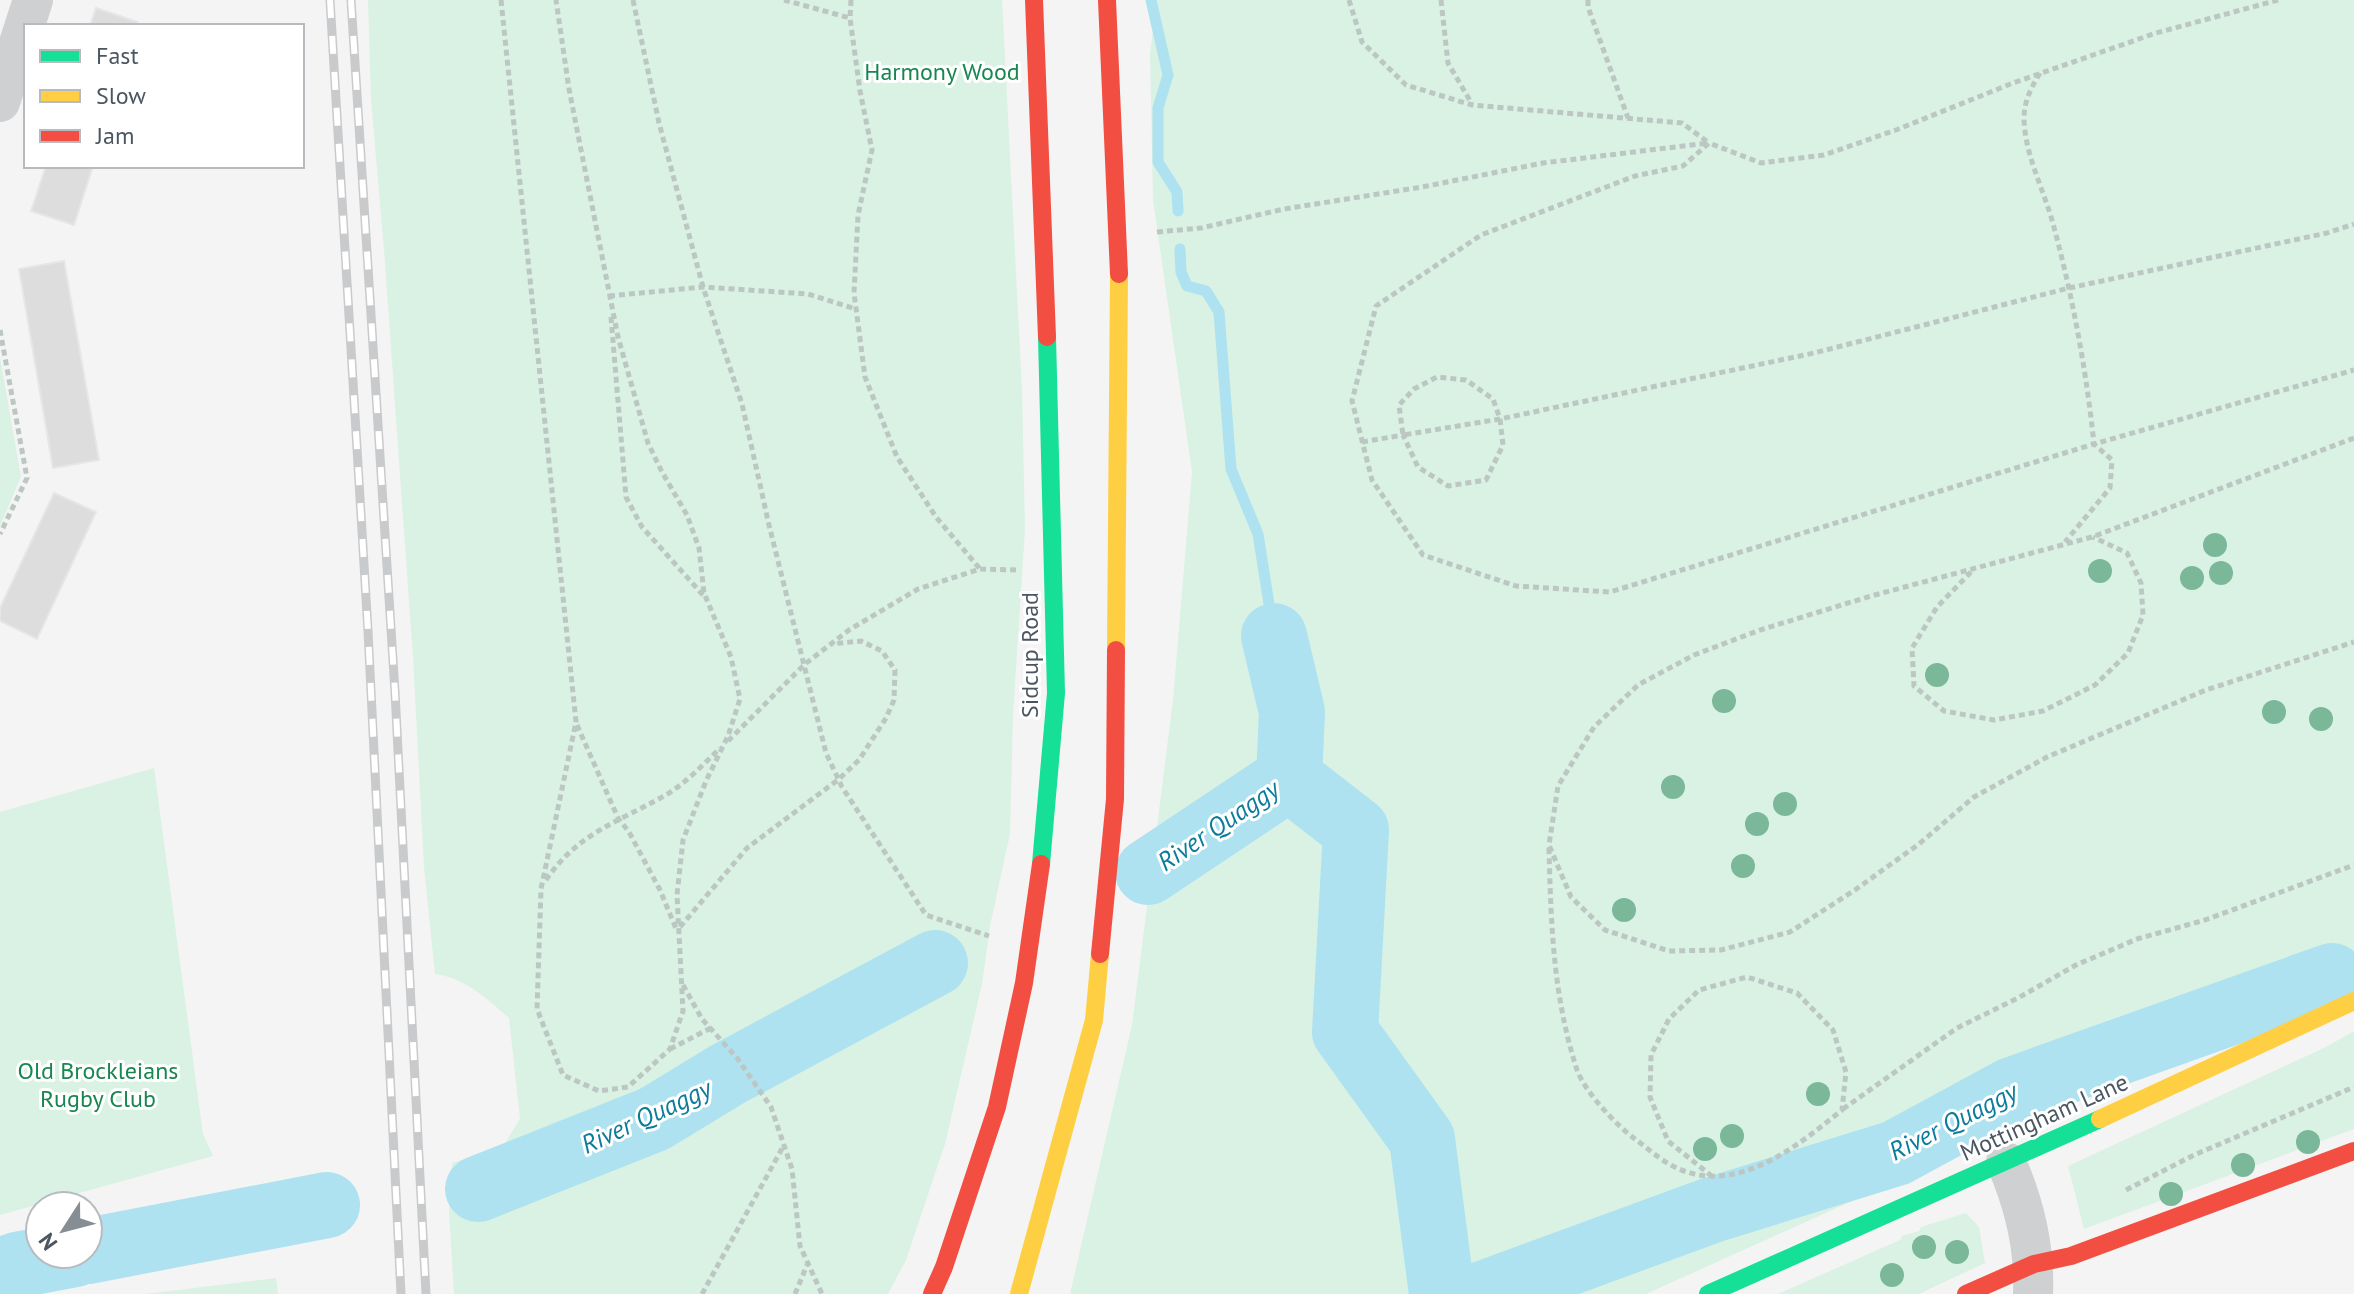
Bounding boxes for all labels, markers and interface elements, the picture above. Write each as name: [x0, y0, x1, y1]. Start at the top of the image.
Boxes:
legend: [24, 24, 304, 168]
text: Fast: [96, 40, 139, 71]
park label: Harmony Wood: [864, 56, 1020, 87]
text: Slow: [96, 80, 146, 111]
text: Jam: [95, 120, 134, 151]
street label: Sidcup Road: [1014, 592, 1045, 718]
water label: River Quaggy: [1151, 771, 1287, 878]
park label: Old Brockleians Rugby Club: [18, 1055, 178, 1114]
street label: Mottingham Lane: [1955, 1066, 2133, 1168]
water label: River Quaggy: [575, 1071, 718, 1161]
water label: River Quaggy: [1883, 1074, 2024, 1168]
north arrow: [24, 1190, 104, 1270]
text: N: [32, 1228, 63, 1256]

